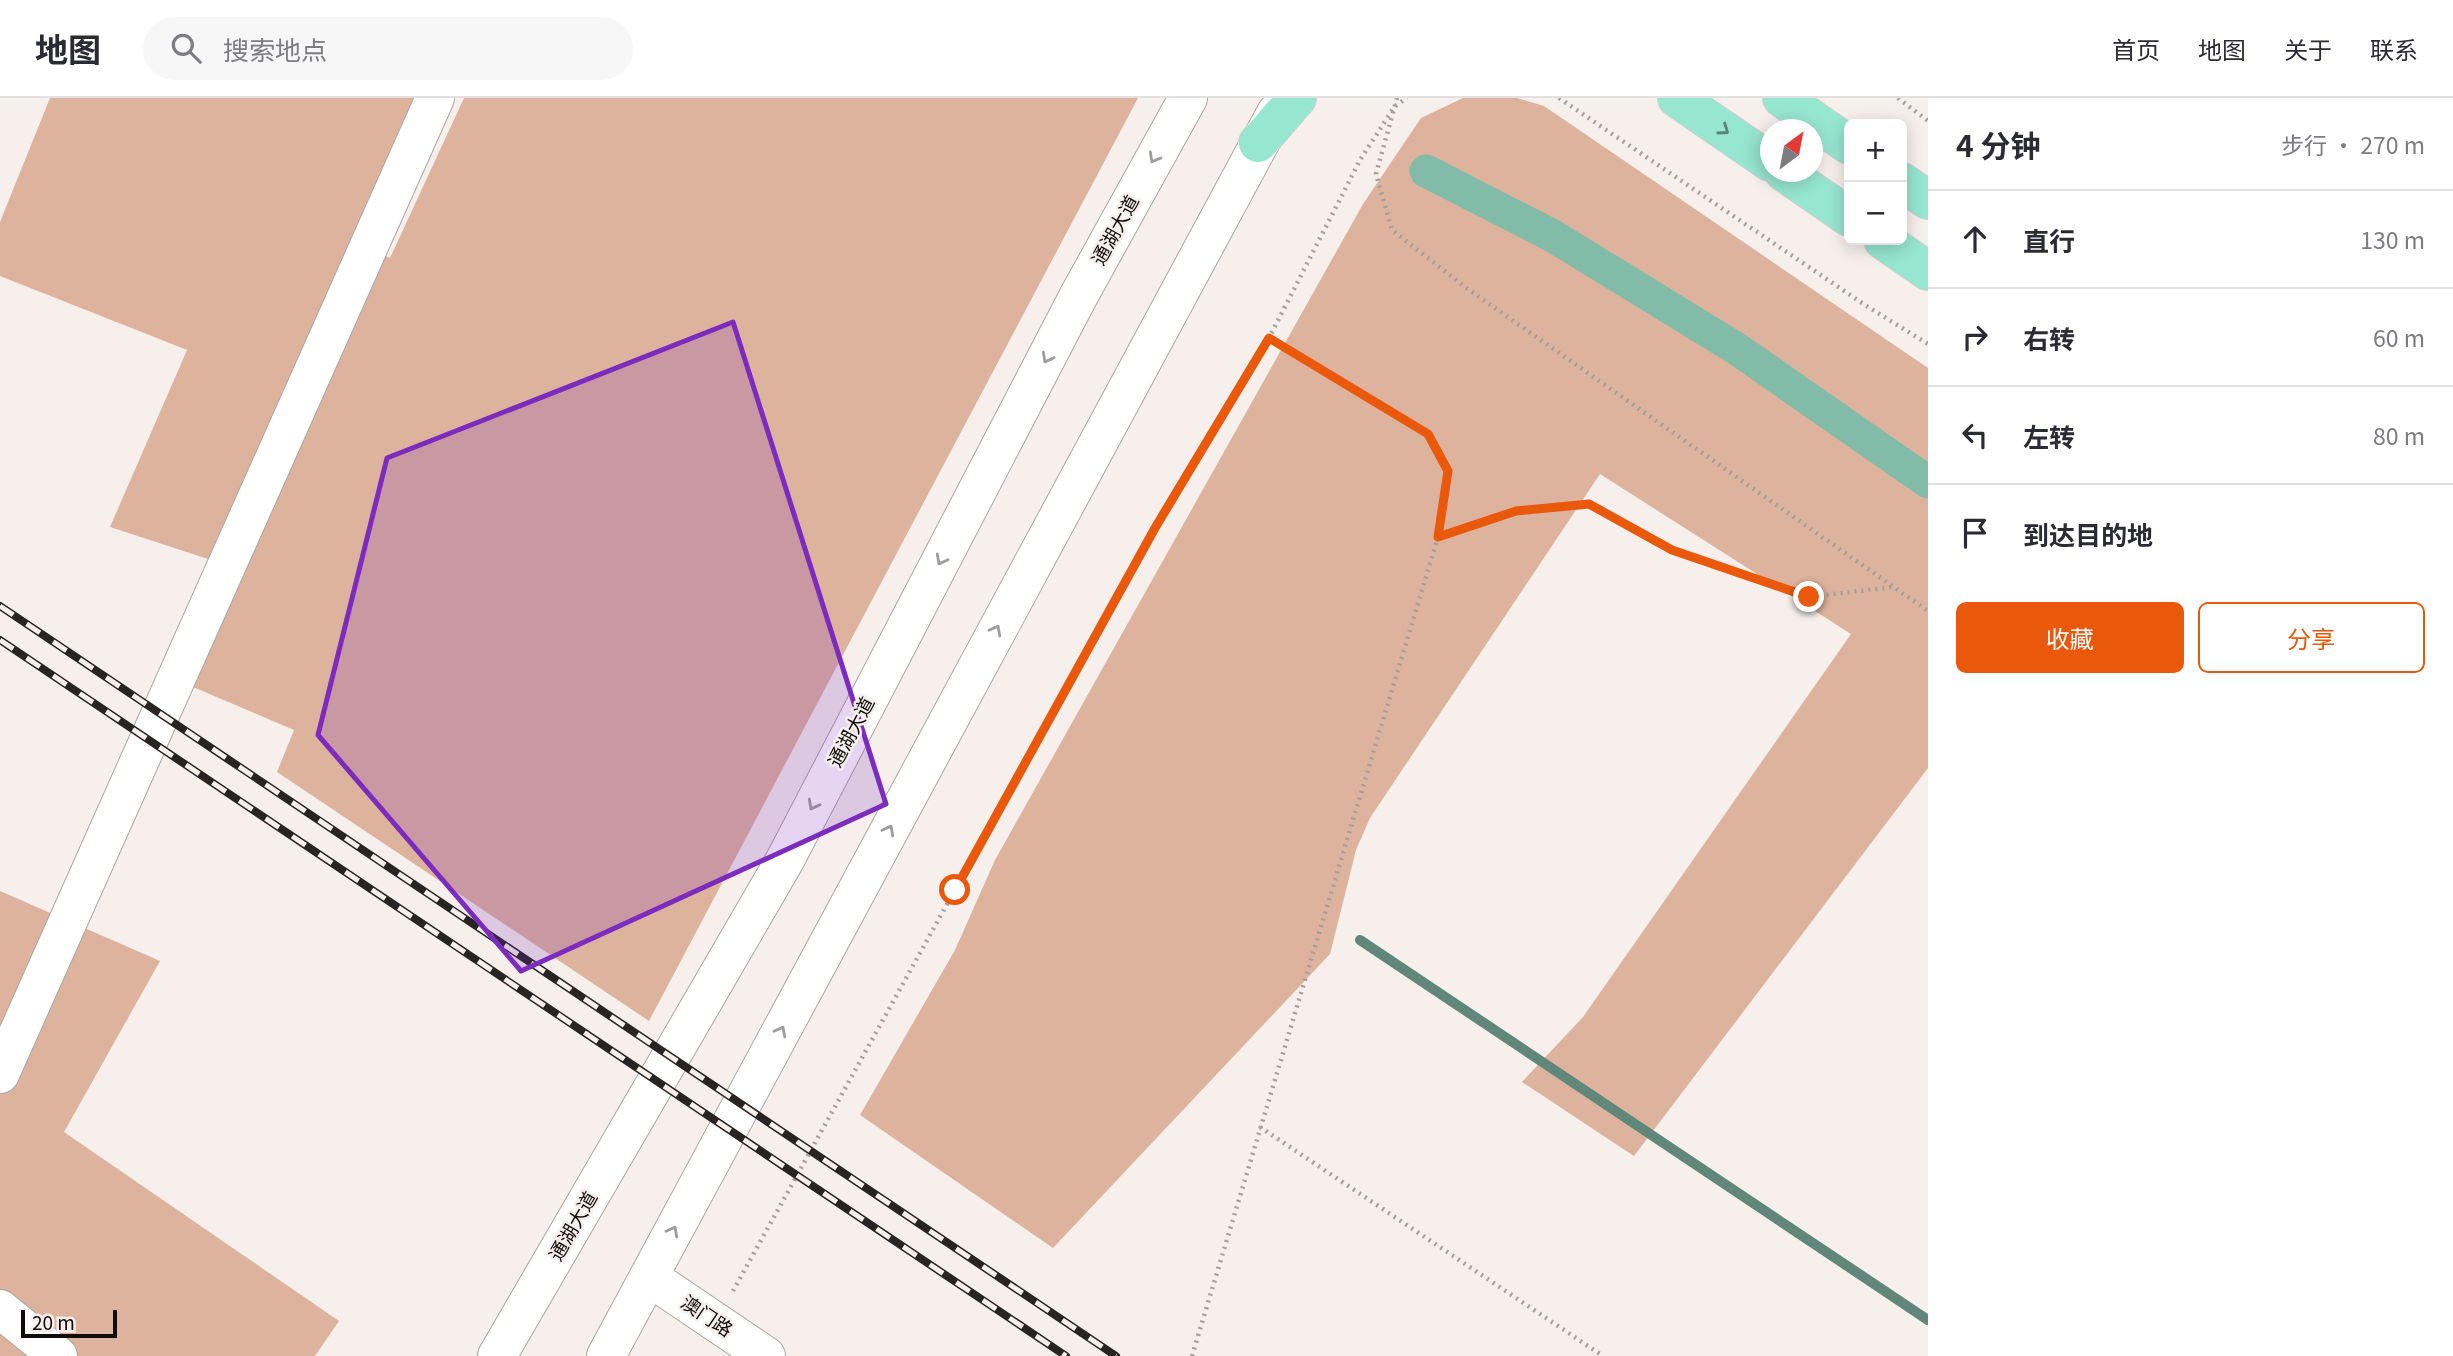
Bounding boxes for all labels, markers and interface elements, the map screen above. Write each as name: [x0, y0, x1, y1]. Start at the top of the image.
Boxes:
search box: [143, 17, 633, 80]
text: 地图: [35, 24, 101, 72]
icon: search: [167, 29, 205, 67]
text: 搜索地点: [223, 30, 327, 67]
text: 首页: [2112, 31, 2160, 66]
text: 地图: [2198, 31, 2246, 66]
text: 关于: [2284, 31, 2332, 66]
text: 联系: [2370, 31, 2418, 66]
north arrow: [1760, 119, 1823, 182]
map controls: [1844, 119, 1907, 245]
button: +: [1844, 119, 1907, 182]
one-way arrow: [1716, 122, 1729, 134]
text: 4 分钟: [1956, 122, 2041, 166]
text: 步行 · 270 m: [2281, 127, 2425, 161]
one-way arrow: [1149, 150, 1163, 163]
button: −: [1844, 182, 1907, 245]
street label: 通湖大道: [1083, 189, 1144, 269]
icon: ahead: [1956, 220, 1994, 258]
text: 直行: [2023, 221, 2075, 258]
text: 130 m: [2360, 222, 2425, 256]
icon: right: [1956, 318, 1994, 356]
text: 右转: [2023, 319, 2075, 356]
text: 60 m: [2373, 320, 2425, 354]
one-way arrow: [1041, 351, 1055, 363]
icon: left: [1956, 416, 1994, 454]
text: 左转: [2023, 417, 2075, 454]
text: 80 m: [2373, 418, 2425, 452]
icon: arrive: [1956, 514, 1994, 552]
text: 到达目的地: [2023, 515, 2153, 552]
one-way arrow: [936, 552, 950, 565]
route end: [1793, 581, 1824, 612]
button: 收藏: [1956, 602, 2184, 673]
button: 分享: [2198, 602, 2425, 673]
one-way arrow: [988, 625, 1001, 637]
street label: 通湖大道: [820, 691, 879, 771]
one-way arrow: [808, 797, 822, 810]
one-way arrow: [880, 825, 894, 837]
route start: [939, 874, 970, 905]
one-way arrow: [773, 1026, 786, 1038]
street label: 通湖大道: [541, 1186, 602, 1265]
one-way arrow: [665, 1226, 679, 1238]
street label: 澳门路: [677, 1288, 739, 1342]
scale bar: [21, 1307, 117, 1339]
text: 20 m: [32, 1308, 75, 1335]

